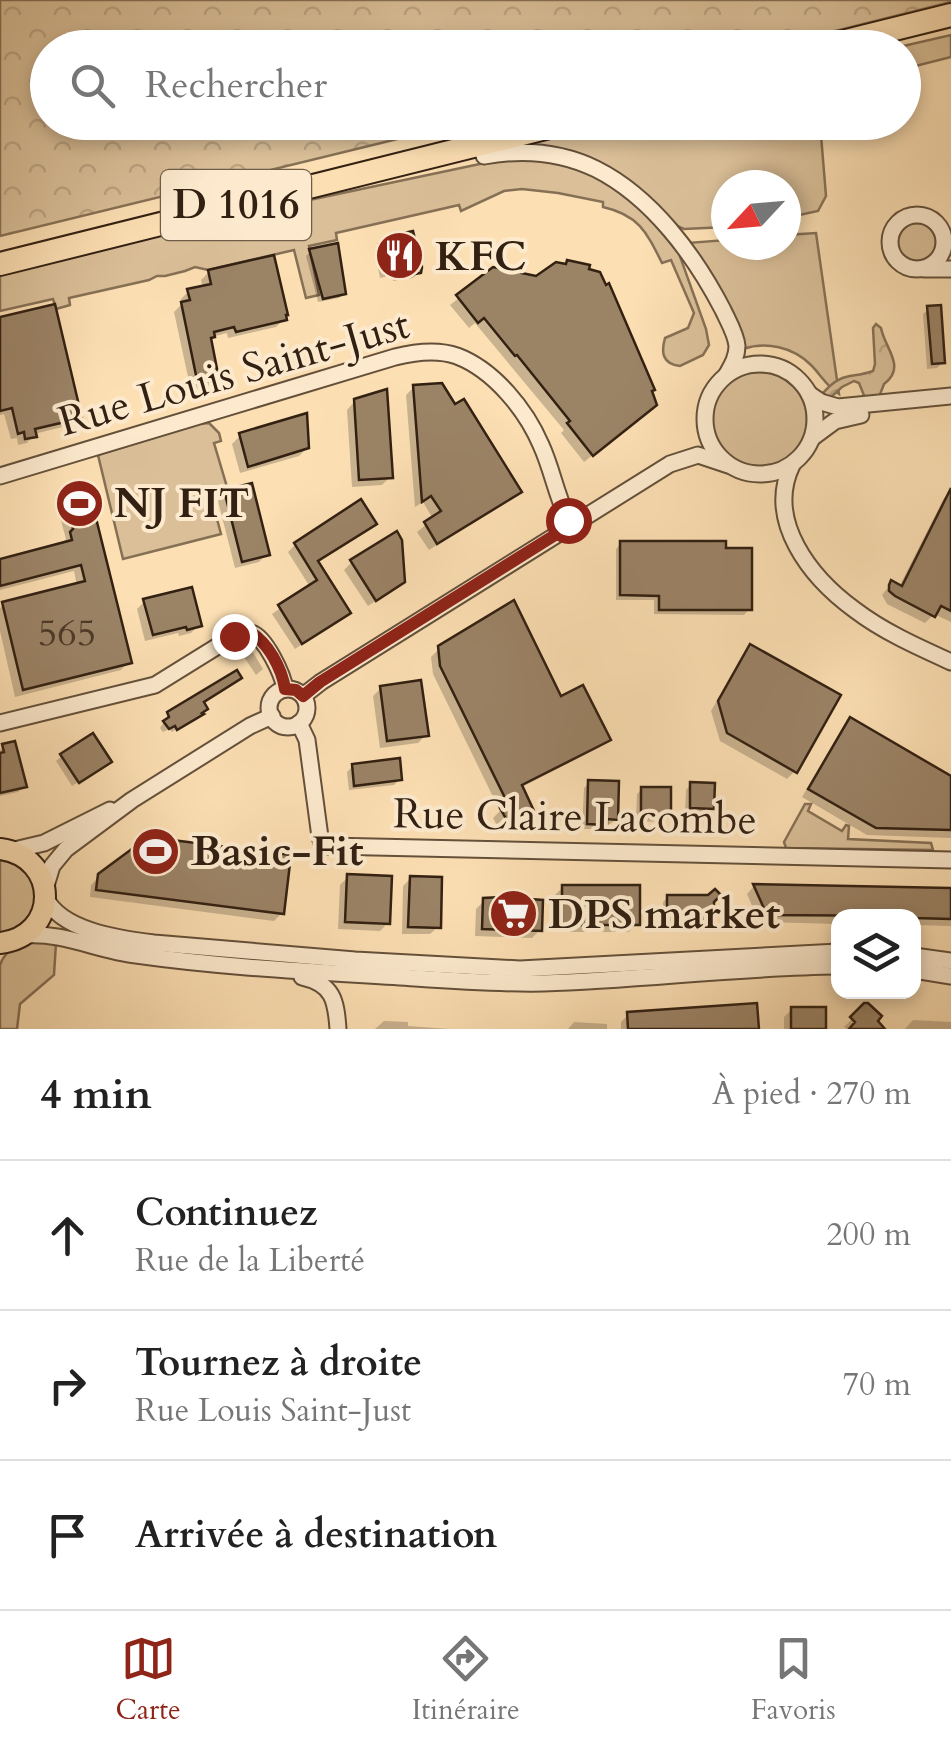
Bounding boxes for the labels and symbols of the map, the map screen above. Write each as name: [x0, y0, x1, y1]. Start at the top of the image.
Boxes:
road number: D 1016: [161, 170, 311, 240]
north arrow: [711, 170, 801, 260]
place label: KFC: [435, 228, 526, 285]
restaurant icon: KFC: [374, 230, 426, 282]
street label: Rue Louis Saint-Just: [52, 296, 416, 450]
place label: NJ FIT: [114, 475, 250, 532]
sports icon: NJ FIT: [53, 477, 105, 529]
route start: [546, 498, 592, 544]
house number: 565: [38, 607, 96, 659]
route end: [212, 614, 258, 660]
street label: Rue Claire Lacombe: [393, 785, 757, 849]
place label: Basic-Fit: [191, 823, 364, 880]
sports icon: Basic-Fit: [130, 825, 182, 877]
place label: DPS market: [548, 886, 781, 943]
supermarket icon: DPS market: [487, 888, 539, 940]

